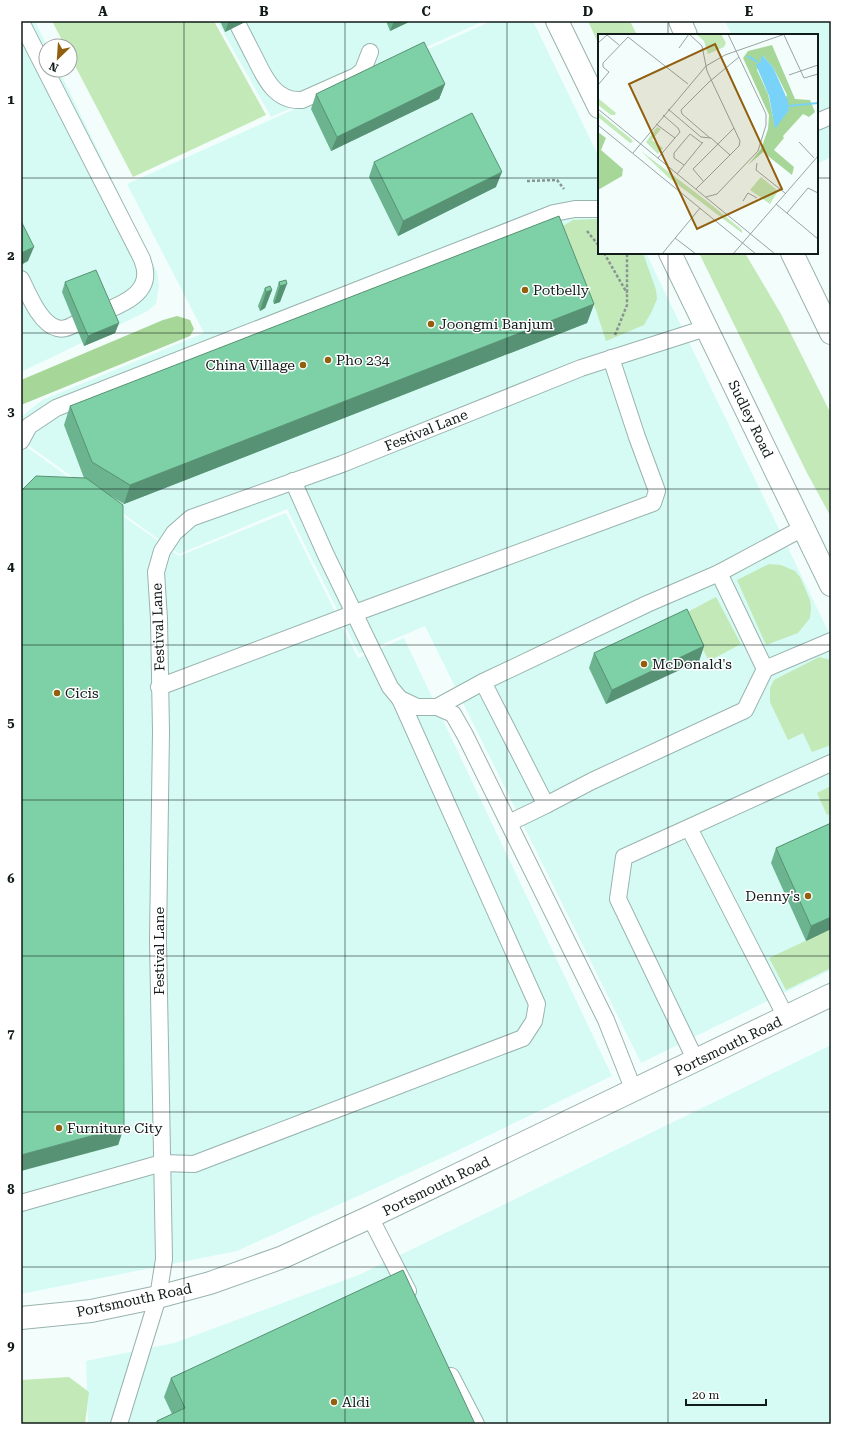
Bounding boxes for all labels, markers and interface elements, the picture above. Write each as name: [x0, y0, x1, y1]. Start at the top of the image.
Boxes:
text: A: [98, 4, 108, 19]
text: B: [259, 4, 269, 19]
text: C: [421, 4, 431, 19]
text: D: [583, 4, 593, 19]
text: E: [745, 4, 753, 19]
inset map: [598, 34, 818, 254]
north arrow: [38, 38, 78, 78]
text: N: [47, 59, 61, 74]
text: 1: [7, 92, 15, 107]
text: 2: [7, 248, 15, 263]
place label: Potbelly: [533, 282, 590, 298]
marker: Potbelly: [520, 285, 530, 295]
place label: Joongmi Banjum: [439, 316, 553, 332]
marker: Joongmi Banjum: [426, 319, 436, 329]
place label: Pho 234: [336, 352, 390, 368]
marker: Pho 234: [323, 355, 333, 365]
place label: China Village: [206, 357, 295, 373]
marker: China Village: [298, 360, 308, 370]
street label: Sudley Road: [725, 378, 777, 461]
text: 3: [7, 404, 15, 419]
street label: Festival Lane: [382, 406, 470, 454]
text: 4: [7, 559, 15, 574]
street label: Festival Lane: [148, 582, 168, 671]
place label: McDonald's: [652, 656, 732, 672]
marker: McDonald's: [639, 659, 649, 669]
place label: Cicis: [65, 685, 99, 701]
marker: Cicis: [52, 688, 62, 698]
text: 5: [7, 715, 15, 730]
text: 6: [7, 871, 15, 886]
place label: Denny's: [745, 888, 800, 904]
marker: Denny's: [803, 891, 813, 901]
street label: Festival Lane: [151, 907, 167, 995]
street label: Portsmouth Road: [672, 1013, 784, 1079]
text: 7: [7, 1026, 15, 1041]
place label: Furniture City: [67, 1120, 163, 1136]
marker: Furniture City: [54, 1123, 64, 1133]
street label: Portsmouth Road: [380, 1153, 492, 1219]
text: 8: [7, 1182, 15, 1197]
street label: Portsmouth Road: [75, 1280, 193, 1320]
text: 9: [7, 1338, 15, 1353]
scale bar: [686, 1381, 766, 1407]
text: 20 m: [692, 1388, 719, 1402]
place label: Aldi: [342, 1394, 370, 1410]
marker: Aldi: [329, 1397, 339, 1407]

